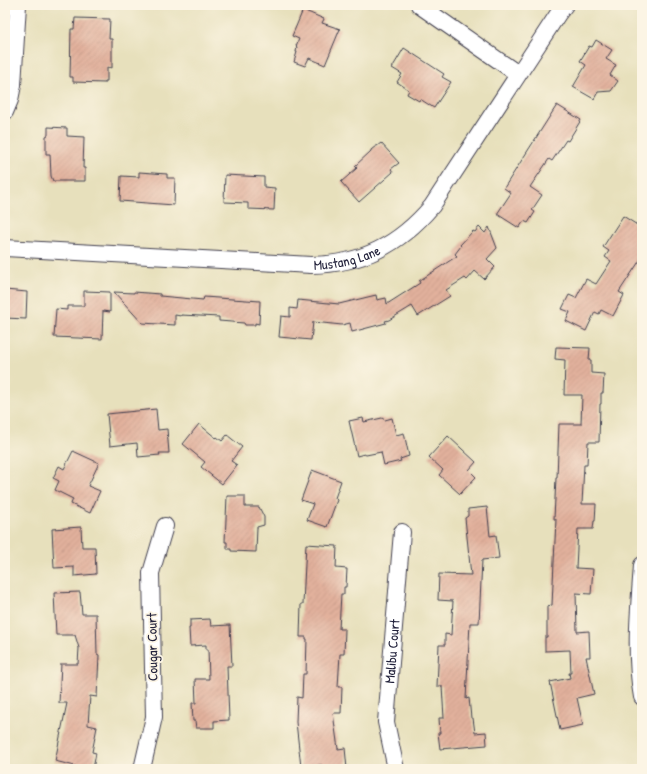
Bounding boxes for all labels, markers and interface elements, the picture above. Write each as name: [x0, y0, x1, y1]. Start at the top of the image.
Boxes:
street label: Mustang Lane: [313, 240, 383, 274]
street label: Cougar Court: [141, 612, 163, 681]
street label: Malibu Court: [379, 618, 404, 684]

